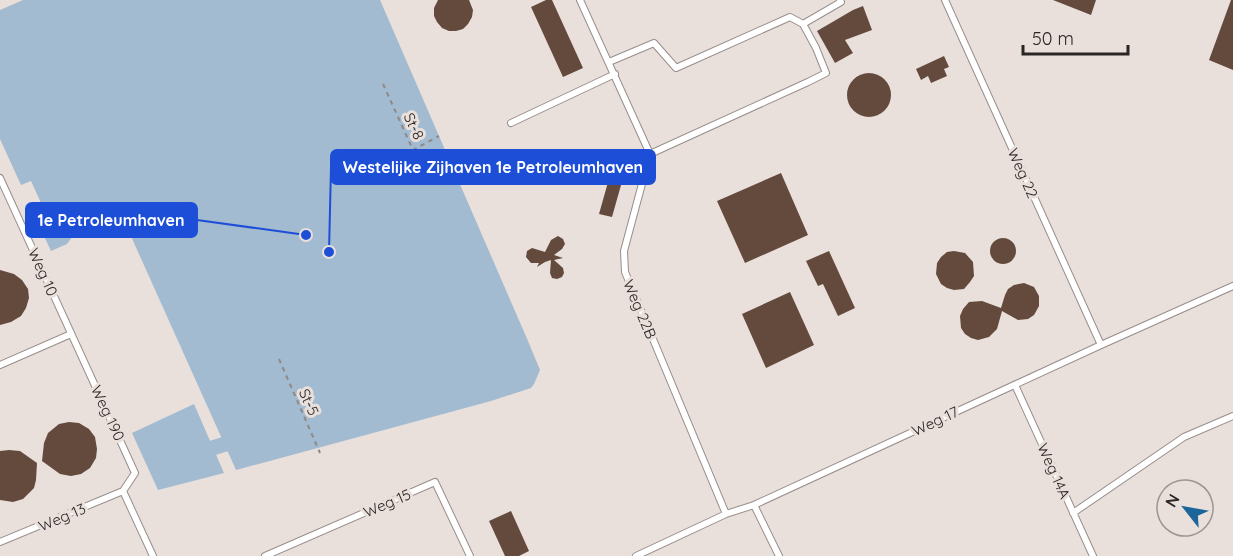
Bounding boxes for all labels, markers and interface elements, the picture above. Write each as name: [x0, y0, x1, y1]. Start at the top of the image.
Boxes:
scale bar: [1023, 18, 1128, 56]
text: 50 m: [1032, 27, 1074, 50]
street label: St-8: [400, 110, 428, 142]
street label: Weg 22: [1004, 145, 1042, 201]
callout: Westelijke Zijhaven 1e Petroleumhaven: [331, 150, 655, 184]
text: Westelijke Zijhaven 1e Petroleumhaven: [343, 157, 643, 177]
callout: 1e Petroleumhaven: [26, 203, 197, 237]
text: 1e Petroleumhaven: [37, 210, 185, 230]
street label: Weg 10: [24, 245, 62, 299]
street label: Weg 22B: [619, 277, 661, 342]
street label: Weg 190: [87, 382, 129, 444]
street label: St-5: [295, 386, 323, 418]
street label: Weg 17: [909, 402, 962, 440]
street label: Weg 14A: [1033, 440, 1075, 502]
north arrow: [1155, 478, 1215, 538]
street label: Weg 15: [360, 485, 414, 521]
text: N: [1161, 490, 1184, 510]
street label: Weg 13: [35, 499, 89, 535]

